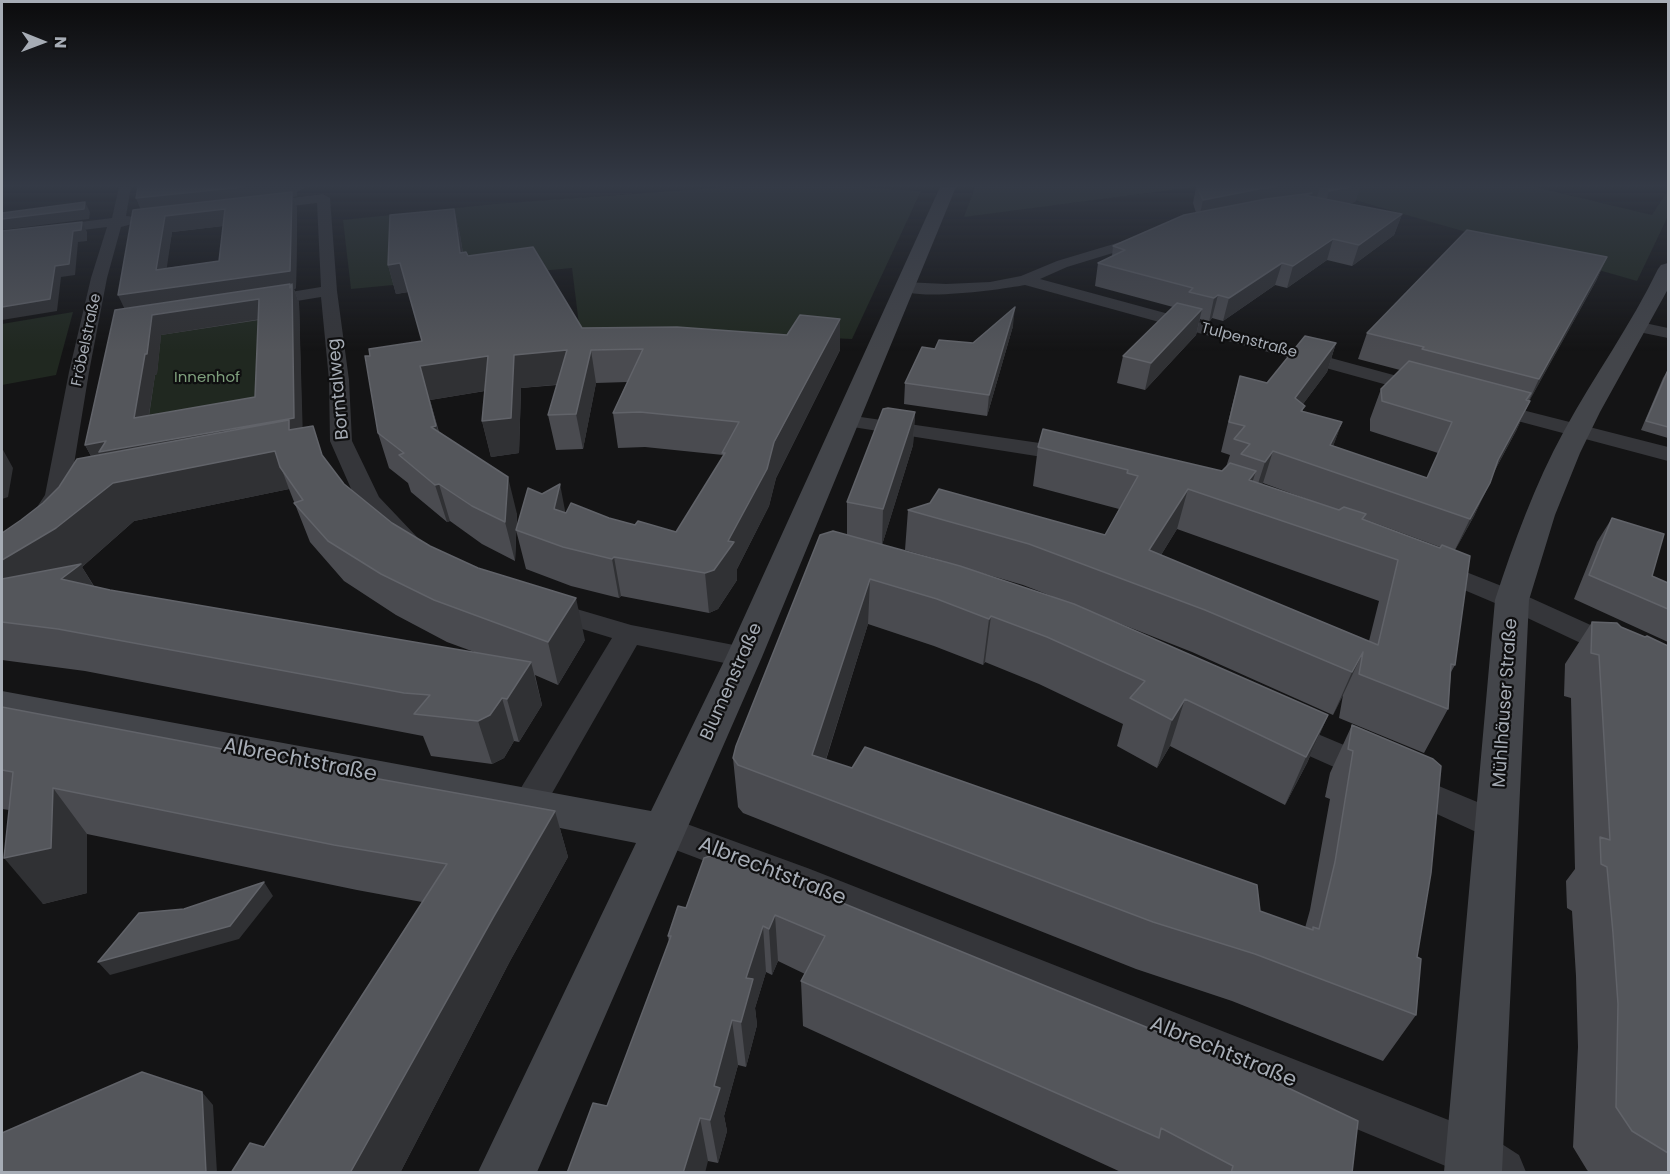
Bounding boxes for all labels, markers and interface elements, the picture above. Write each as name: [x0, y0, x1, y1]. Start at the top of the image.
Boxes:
north arrow: [12, 12, 72, 72]
text: N: [49, 36, 72, 49]
street label: Fröbelstraße: [68, 292, 106, 388]
street label: Tulpenstraße: [1199, 319, 1299, 363]
street label: Borntalweg: [324, 337, 354, 441]
park label: Innenhof: [174, 369, 240, 387]
street label: Mühlhäuser Straße: [1489, 618, 1523, 788]
street label: Blumenstraße: [696, 620, 768, 744]
street label: Albrechtstraße: [221, 734, 379, 788]
street label: Albrechtstraße: [695, 832, 849, 912]
street label: Albrechtstraße: [1146, 1012, 1300, 1094]

